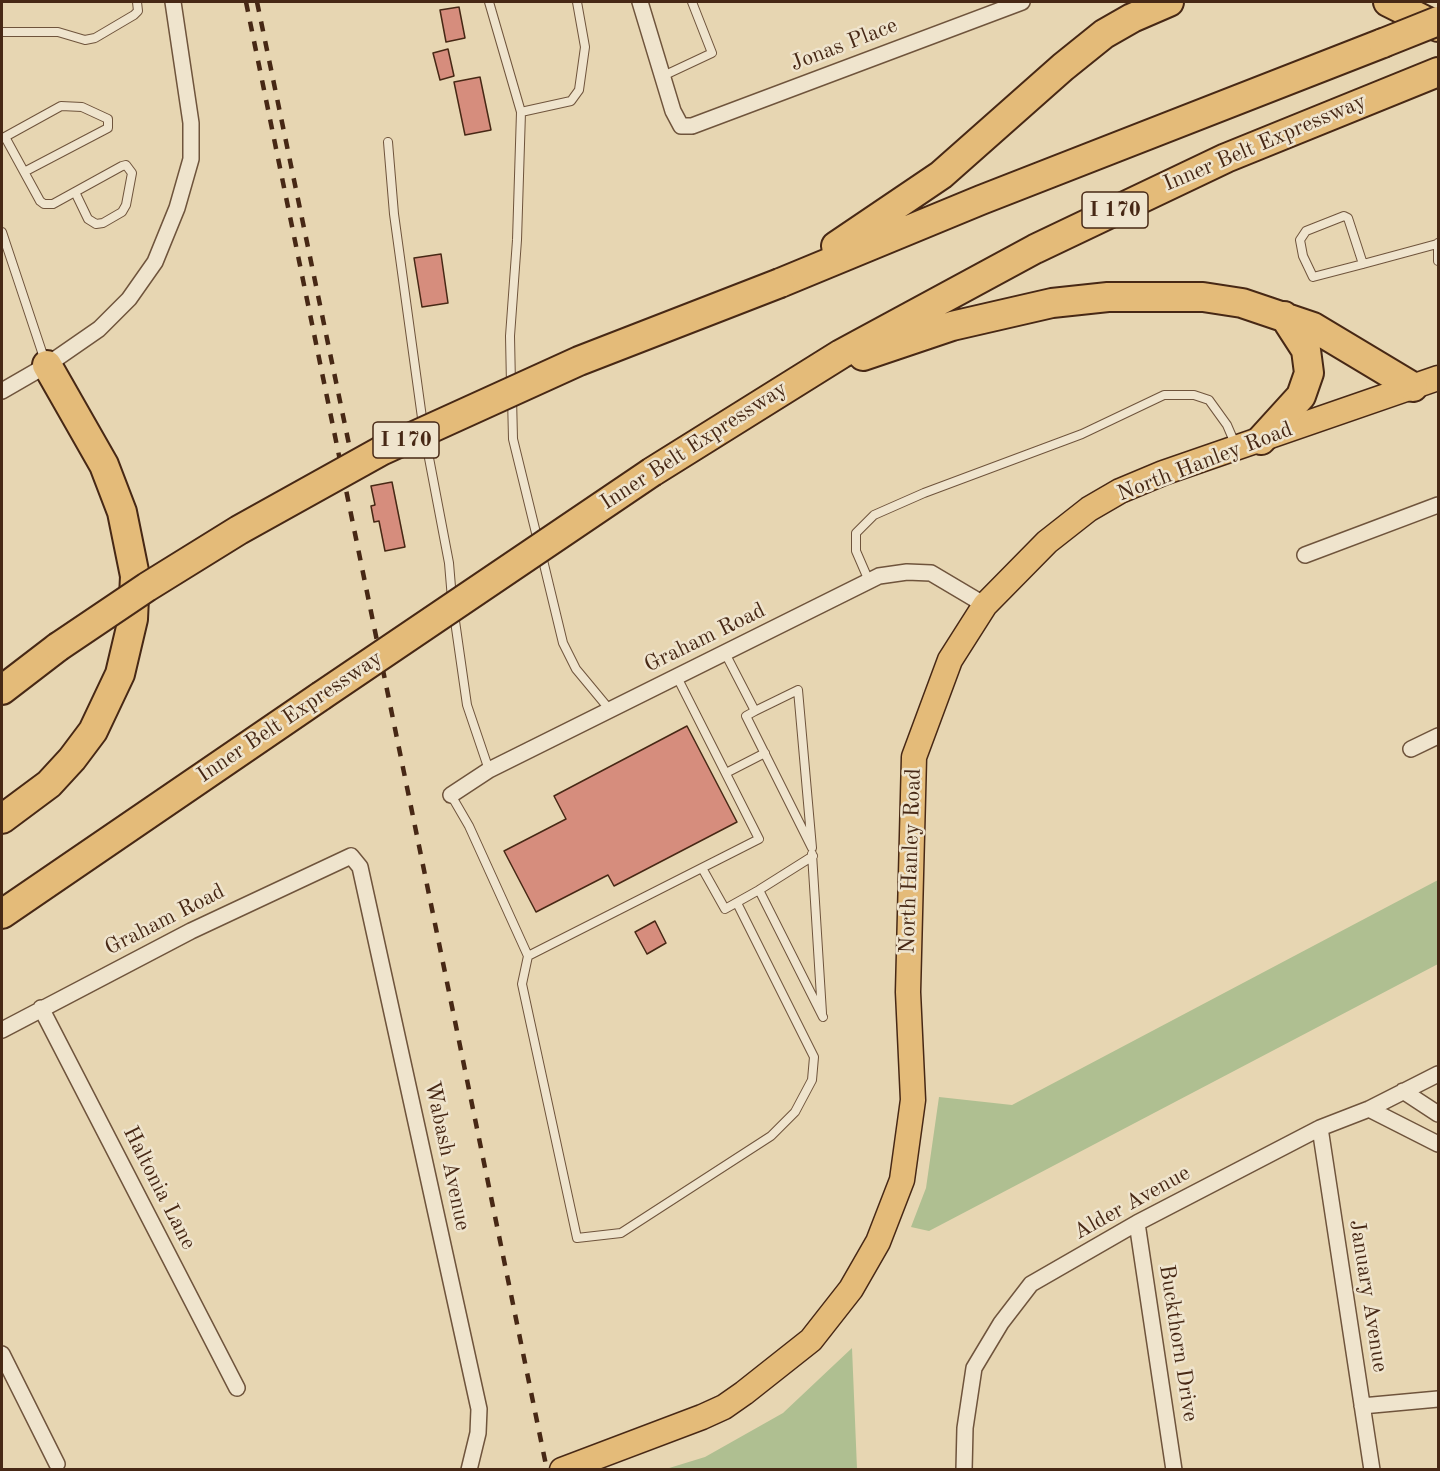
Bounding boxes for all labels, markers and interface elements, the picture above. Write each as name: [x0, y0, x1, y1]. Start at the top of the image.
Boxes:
street label: Jonas Place: [787, 12, 901, 78]
street label: Inner Belt Expressway: [1160, 88, 1370, 198]
road number: I 170: [1082, 192, 1148, 228]
street label: Inner Belt Expressway: [596, 376, 792, 516]
street label: North Hanley Road: [1114, 416, 1296, 508]
road number: I 170: [373, 422, 439, 458]
street label: Graham Road: [640, 597, 770, 679]
street label: Inner Belt Expressway: [192, 645, 388, 789]
street label: North Hanley Road: [895, 768, 927, 954]
street label: Graham Road: [101, 878, 229, 962]
street label: Wabash Avenue: [418, 1079, 476, 1233]
street label: Haltonia Lane: [117, 1122, 201, 1254]
street label: Alder Avenue: [1069, 1160, 1195, 1246]
street label: January Avenue: [1343, 1218, 1393, 1374]
street label: Buckthorn Drive: [1153, 1263, 1203, 1423]

